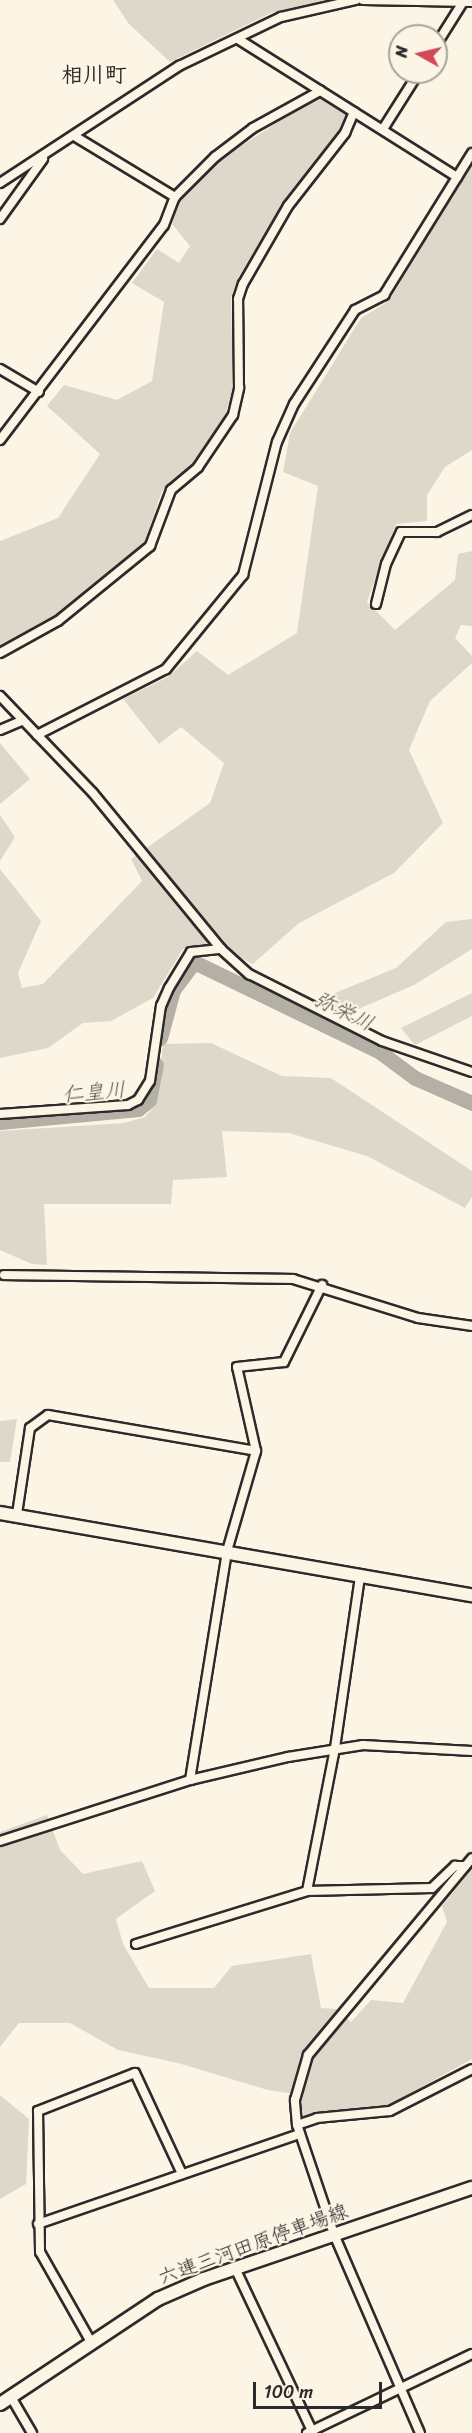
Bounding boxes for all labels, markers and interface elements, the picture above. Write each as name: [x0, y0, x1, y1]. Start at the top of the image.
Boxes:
north arrow: [388, 24, 448, 84]
text: N: [387, 44, 417, 59]
district label: 相川町: [61, 62, 127, 88]
water label: 弥栄川: [310, 986, 378, 1036]
water label: 仁皇川: [62, 1077, 126, 1107]
street label: 六連三河田原停車場線: [155, 2199, 351, 2289]
scale bar: [256, 2370, 385, 2408]
text: 100 m: [264, 2376, 313, 2408]

